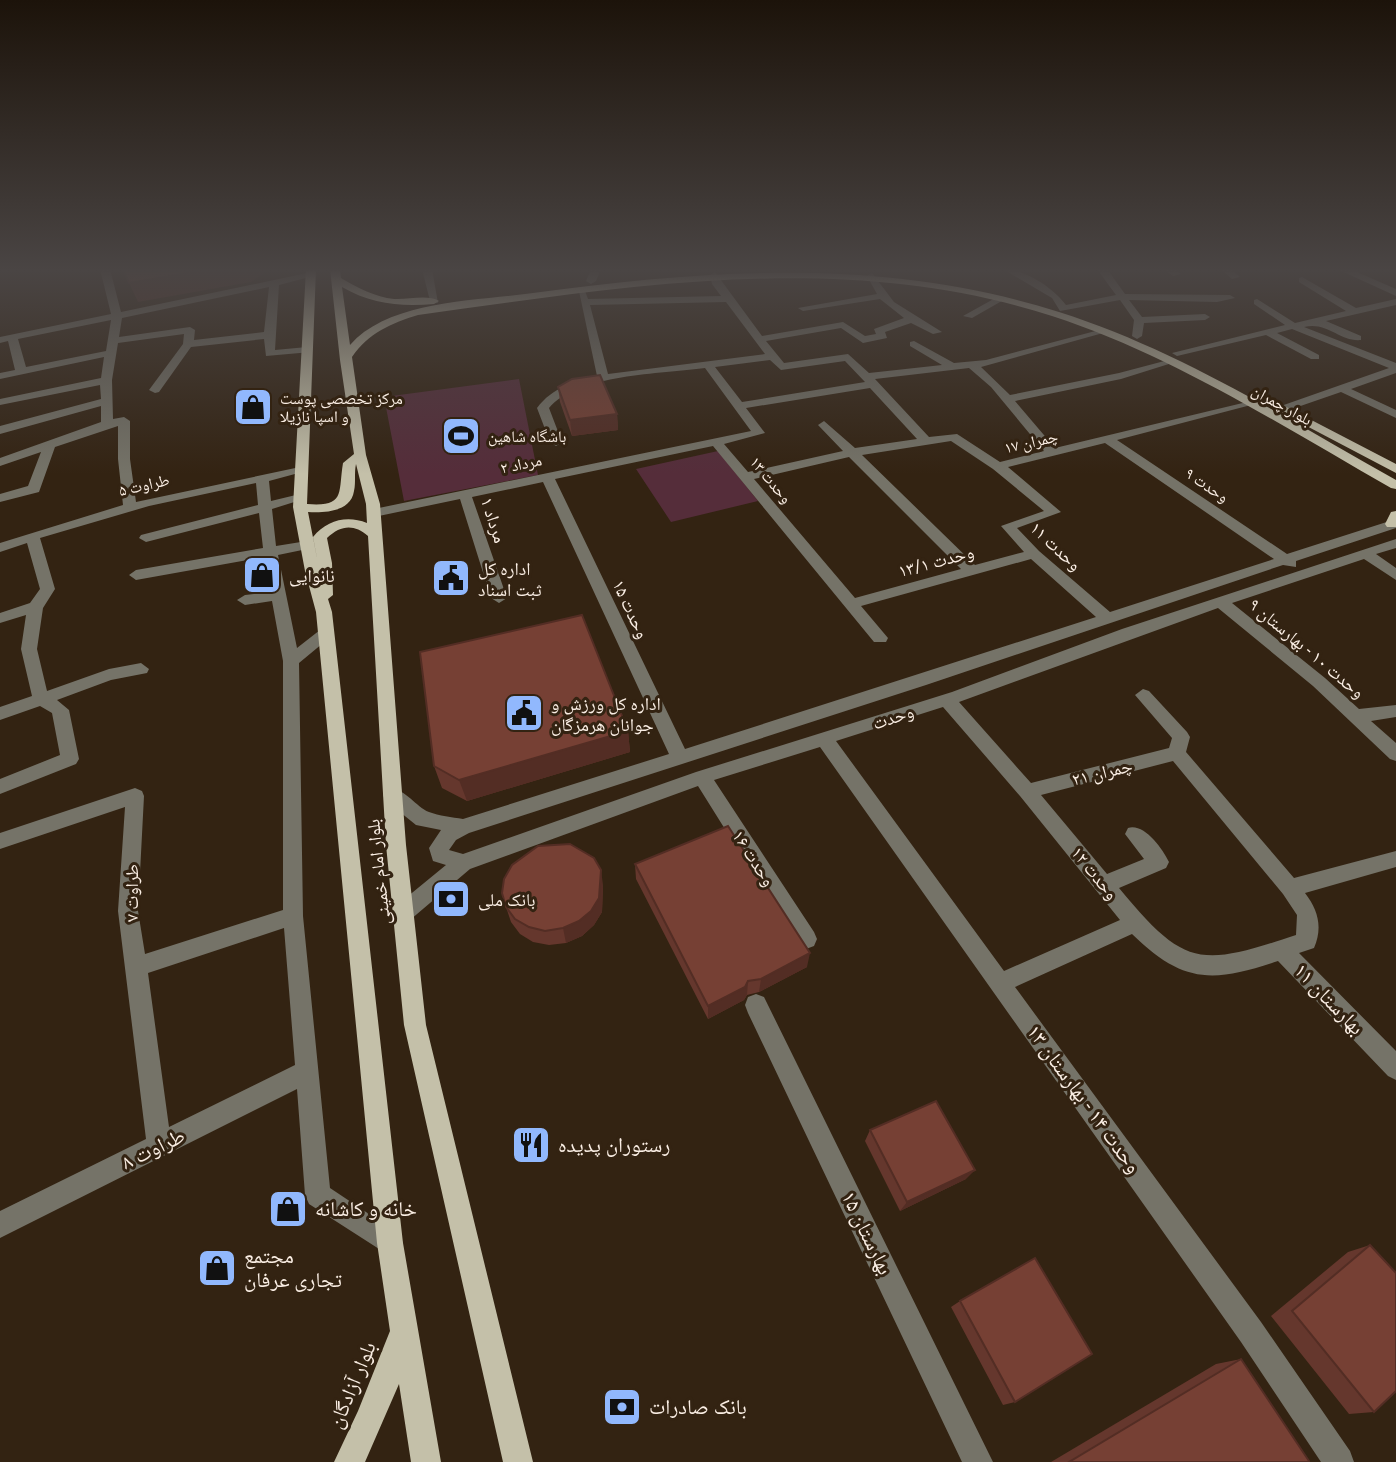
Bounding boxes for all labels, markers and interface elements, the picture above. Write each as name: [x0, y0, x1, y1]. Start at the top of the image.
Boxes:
street label: بلوار چمران: [1248, 381, 1315, 430]
shop icon: مرکز تخصصی پوست و اسپا نازیلا: [232, 386, 274, 428]
place label: مرکز تخصصی پوست و اسپا نازیلا: [280, 389, 403, 426]
sports icon: باشگاه شاهین: [440, 415, 482, 457]
place label: باشگاه شاهین: [488, 427, 566, 447]
street label: چمران ۱۷: [1002, 427, 1060, 458]
street label: مرداد ۲: [499, 450, 543, 478]
street label: وحدت ۱۳: [746, 453, 796, 507]
street label: وحدت ۹: [1182, 464, 1232, 506]
street label: طراوت ۵: [117, 470, 171, 500]
street label: مرداد ۱: [477, 494, 511, 546]
street label: وحدت ۱۱: [1026, 517, 1086, 575]
street label: وحدت ۱۳/۱: [896, 541, 976, 581]
shop icon: نانوایی: [241, 554, 283, 596]
public building icon: اداره کل ثبت اسناد: [430, 557, 472, 599]
place label: اداره کل ثبت اسناد: [478, 558, 542, 600]
place label: نانوایی: [289, 565, 335, 587]
street label: وحدت ۱۵: [608, 576, 654, 642]
street label: وحدت ۱۰ - بهارستان ۹: [1244, 594, 1369, 703]
public building icon: اداره کل ورزش و جوانان هرمزگان: [503, 692, 545, 734]
place label: اداره کل ورزش و جوانان هرمزگان: [551, 693, 661, 736]
street label: وحدت: [870, 700, 916, 734]
street label: چمران ۲۱: [1070, 754, 1135, 791]
street label: بلوار امام خمینی: [362, 818, 396, 926]
street label: وحدت ۱۶: [728, 826, 780, 890]
street label: وحدت ۱۲: [1067, 842, 1123, 904]
street label: طراوت ۷: [121, 864, 142, 922]
bank icon: بانک ملی: [430, 878, 472, 920]
place label: بانک ملی: [478, 889, 536, 911]
street label: بهارستان ۱۱: [1289, 958, 1369, 1040]
street label: وحدت ۱۴ - بهارستان ۱۳: [1022, 1020, 1146, 1178]
street label: طراوت ۸: [117, 1123, 189, 1175]
restaurant icon: رستوران پدیده: [510, 1124, 552, 1166]
place label: رستوران پدیده: [558, 1133, 670, 1157]
street label: بهارستان ۱۵: [837, 1187, 897, 1279]
shop icon: خانه و کاشانه: [267, 1188, 309, 1230]
place label: خانه و کاشانه: [315, 1197, 417, 1221]
place label: مجتمع تجاری عرفان: [244, 1244, 342, 1292]
shop icon: مجتمع تجاری عرفان: [196, 1247, 238, 1289]
street label: بلوار آزادگان: [323, 1338, 381, 1432]
bank icon: بانک صادرات: [601, 1386, 643, 1428]
place label: بانک صادرات: [649, 1395, 747, 1419]

